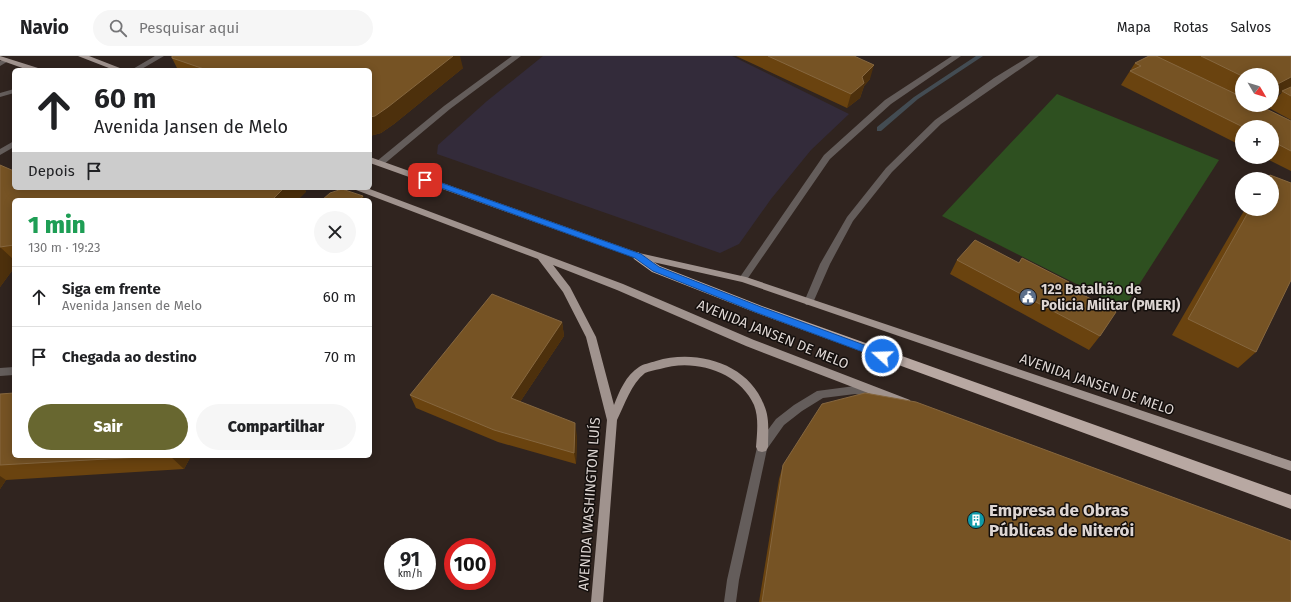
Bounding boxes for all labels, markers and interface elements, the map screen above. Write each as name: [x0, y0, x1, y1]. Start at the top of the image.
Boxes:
search box: [93, 10, 373, 46]
text: Navio: [20, 16, 69, 39]
icon: search: [107, 17, 129, 39]
text: Pesquisar aqui: [139, 19, 239, 37]
text: Mapa: [1117, 19, 1151, 36]
text: Rotas: [1173, 19, 1208, 36]
text: Salvos: [1230, 19, 1271, 36]
north arrow: [1235, 68, 1279, 112]
map controls: [1235, 68, 1279, 216]
text: 60 m: [94, 82, 156, 115]
icon: ahead: [28, 84, 80, 136]
text: Avenida Jansen de Melo: [94, 116, 288, 138]
button: +: [1235, 120, 1279, 164]
icon: arrive: [83, 160, 105, 182]
text: Depois: [28, 162, 75, 180]
pin: [408, 163, 442, 197]
icon: arrive: [414, 169, 436, 191]
button: −: [1235, 172, 1279, 216]
text: 1 min: [28, 211, 86, 239]
button: close: [314, 211, 356, 253]
text: 130 m · 19:23: [28, 240, 100, 255]
text: Siga em frente: [62, 280, 161, 298]
place label: 12º Batalhão de Policia Militar (PMERJ): [1041, 281, 1181, 314]
icon: ahead: [28, 286, 50, 308]
public building icon: 12º Batalhão de Policia Militar (PMERJ): [1018, 287, 1038, 307]
text: 60 m: [323, 288, 356, 306]
street label: AVENIDA JANSEN DE MELO: [694, 296, 851, 373]
text: Avenida Jansen de Melo: [62, 298, 202, 313]
position arrow: [861, 335, 903, 377]
icon: arrive: [28, 346, 50, 368]
text: Chegada ao destino: [62, 348, 197, 366]
text: 70 m: [324, 348, 356, 366]
street label: AVENIDA JANSEN DE MELO: [1017, 350, 1176, 419]
button: Sair: [28, 404, 188, 450]
button: Compartilhar: [196, 404, 356, 450]
street label: AVENIDA WASHINGTON LUÍS: [574, 416, 604, 591]
place label: Empresa de Obras Públicas de Niterói: [989, 500, 1134, 541]
building icon: Empresa de Obras Públicas de Niterói: [966, 510, 986, 530]
speed limit sign: 100: [444, 538, 496, 590]
text: 91: [400, 547, 420, 571]
text: km/h: [398, 568, 422, 580]

